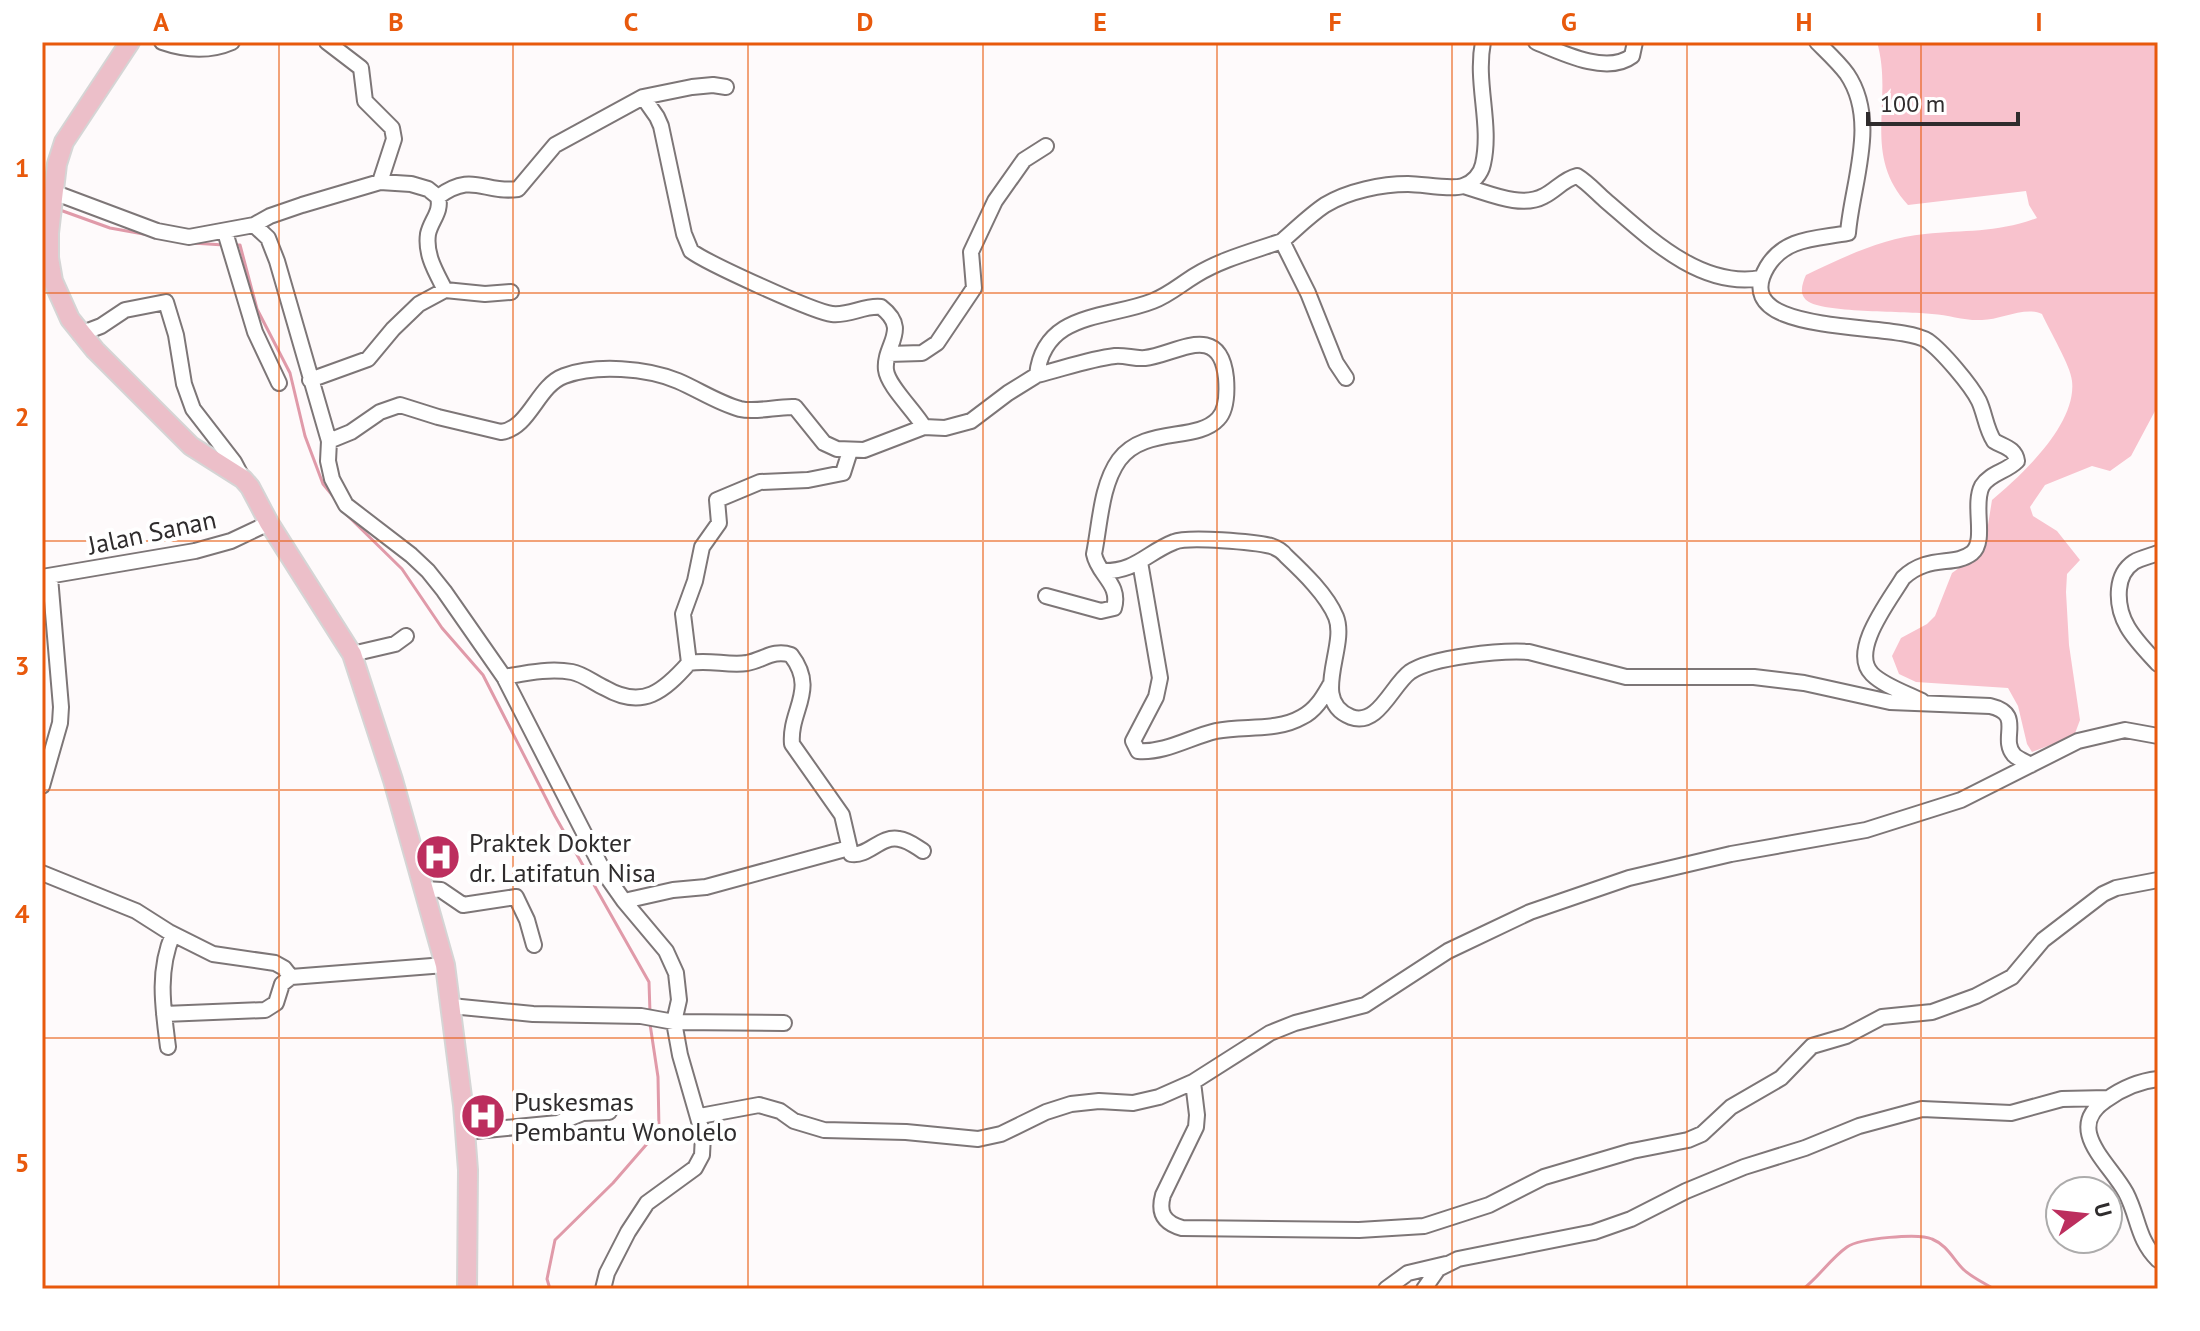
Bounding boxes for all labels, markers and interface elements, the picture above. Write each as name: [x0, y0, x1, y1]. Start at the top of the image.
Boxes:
text: A: [153, 5, 169, 38]
text: B: [388, 5, 404, 38]
text: C: [624, 5, 638, 38]
text: D: [857, 5, 873, 38]
text: E: [1093, 5, 1107, 38]
text: F: [1328, 5, 1342, 38]
text: G: [1561, 5, 1577, 38]
text: H: [1796, 5, 1812, 38]
text: I: [2035, 5, 2043, 38]
scale bar: [1868, 76, 2018, 126]
text: 100 m: [1880, 88, 1945, 119]
text: 1: [15, 151, 29, 184]
text: 2: [15, 400, 29, 433]
street label: Jalan Sanan: [84, 502, 219, 562]
text: 3: [15, 649, 29, 682]
place label: Praktek Dokter dr. Latifatun Nisa: [469, 826, 656, 889]
hospital icon: Praktek Dokter dr. Latifatun Nisa: [414, 833, 462, 881]
text: 4: [15, 897, 30, 930]
place label: Puskesmas Pembantu Wonolelo: [514, 1085, 737, 1148]
hospital icon: Puskesmas Pembantu Wonolelo: [459, 1092, 507, 1140]
text: 5: [15, 1146, 29, 1179]
north arrow: [2044, 1175, 2124, 1255]
text: U: [2088, 1200, 2119, 1220]

